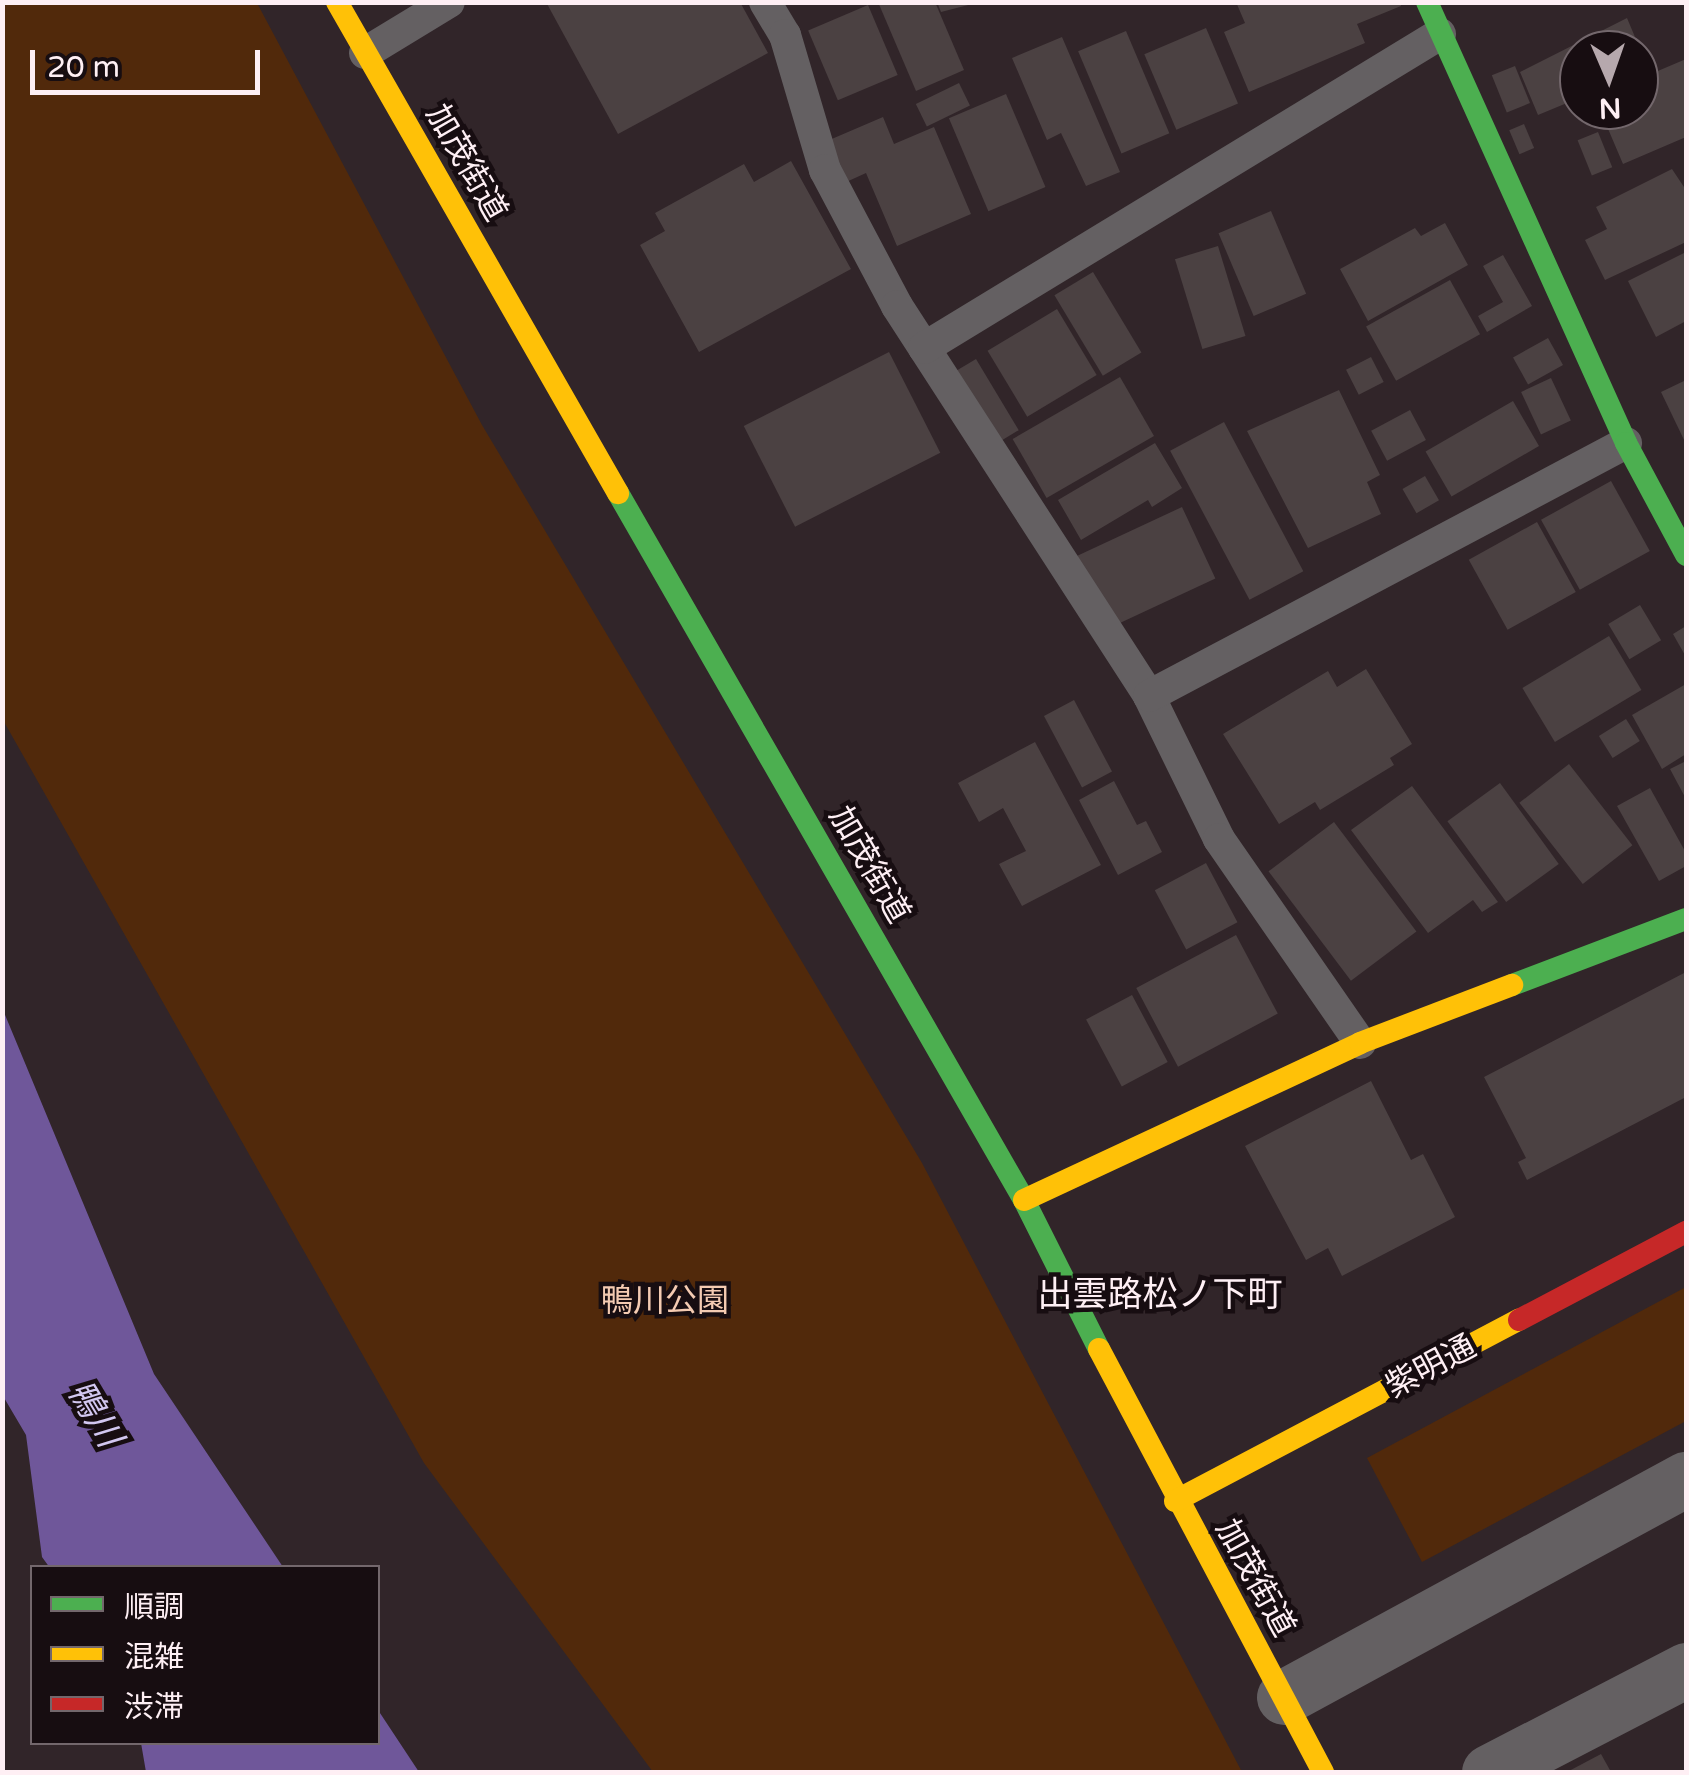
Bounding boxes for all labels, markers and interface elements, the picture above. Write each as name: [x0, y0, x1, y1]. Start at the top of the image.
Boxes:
scale bar: [35, 30, 265, 92]
north arrow: [1559, 30, 1659, 130]
text: 20 m: [47, 49, 120, 86]
text: N: [1598, 91, 1622, 125]
street label: 加茂街道: [417, 98, 515, 228]
street label: 加茂街道: [820, 800, 918, 930]
district label: 出雲路松ノ下町: [1038, 1274, 1282, 1316]
park label: 鴨川公園: [601, 1282, 729, 1320]
street label: 紫明通: [1380, 1328, 1482, 1406]
water label: 鴨川: [58, 1373, 130, 1455]
street label: 加茂街道: [1207, 1513, 1303, 1643]
legend: [30, 1565, 380, 1745]
text: 順調: [124, 1589, 184, 1626]
text: 混雑: [124, 1639, 184, 1676]
text: 渋滞: [124, 1689, 184, 1726]

